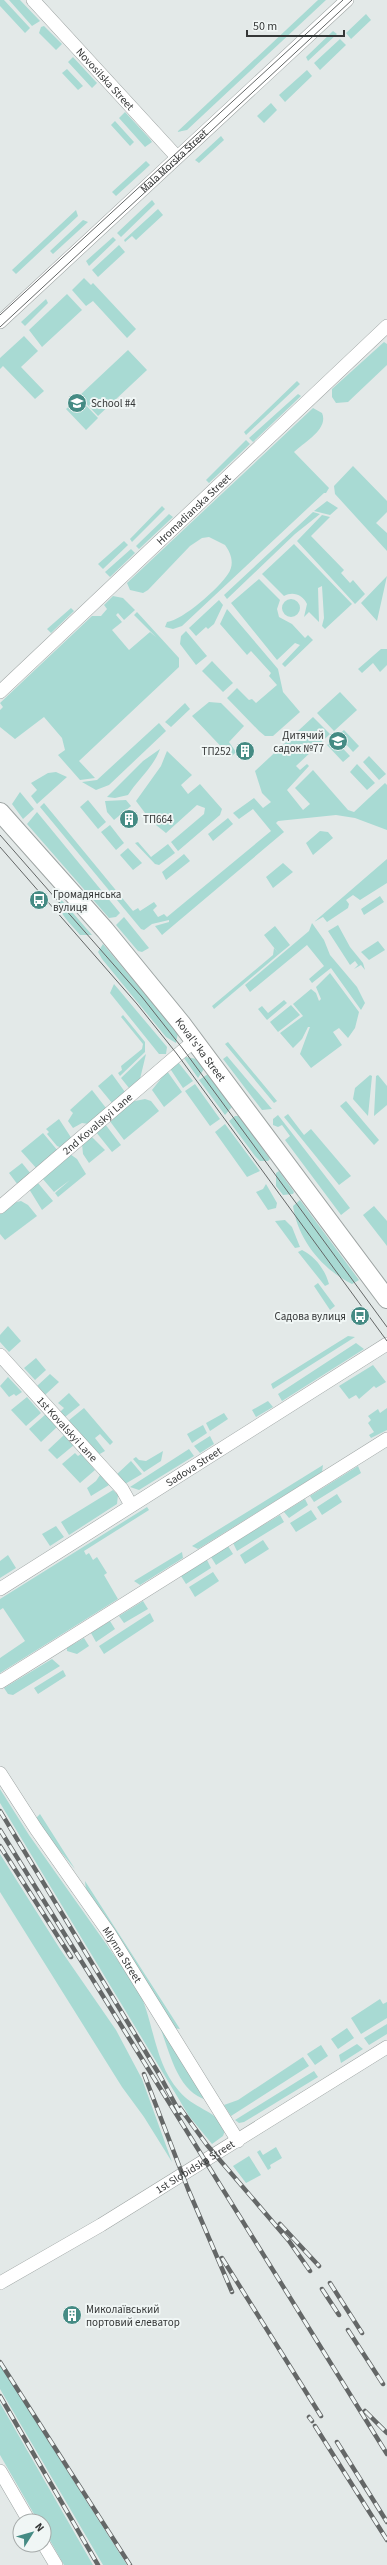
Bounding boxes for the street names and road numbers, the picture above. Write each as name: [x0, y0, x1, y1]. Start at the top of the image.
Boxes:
street label: Novosilska Street: [73, 44, 138, 113]
street label: Mala Morska Street: [137, 125, 211, 196]
street label: Hromadianska Street: [153, 470, 234, 548]
street label: Koval's'ka Street: [172, 1014, 230, 1085]
street label: 2nd Kovalskyi Lane: [59, 1089, 136, 1158]
street label: 1st Kovalskyi Lane: [34, 1393, 101, 1465]
street label: Sadova Street: [163, 1443, 225, 1490]
street label: Mlynna Street: [99, 1924, 146, 1986]
street label: 1st Slobidska Street: [152, 2136, 238, 2197]

